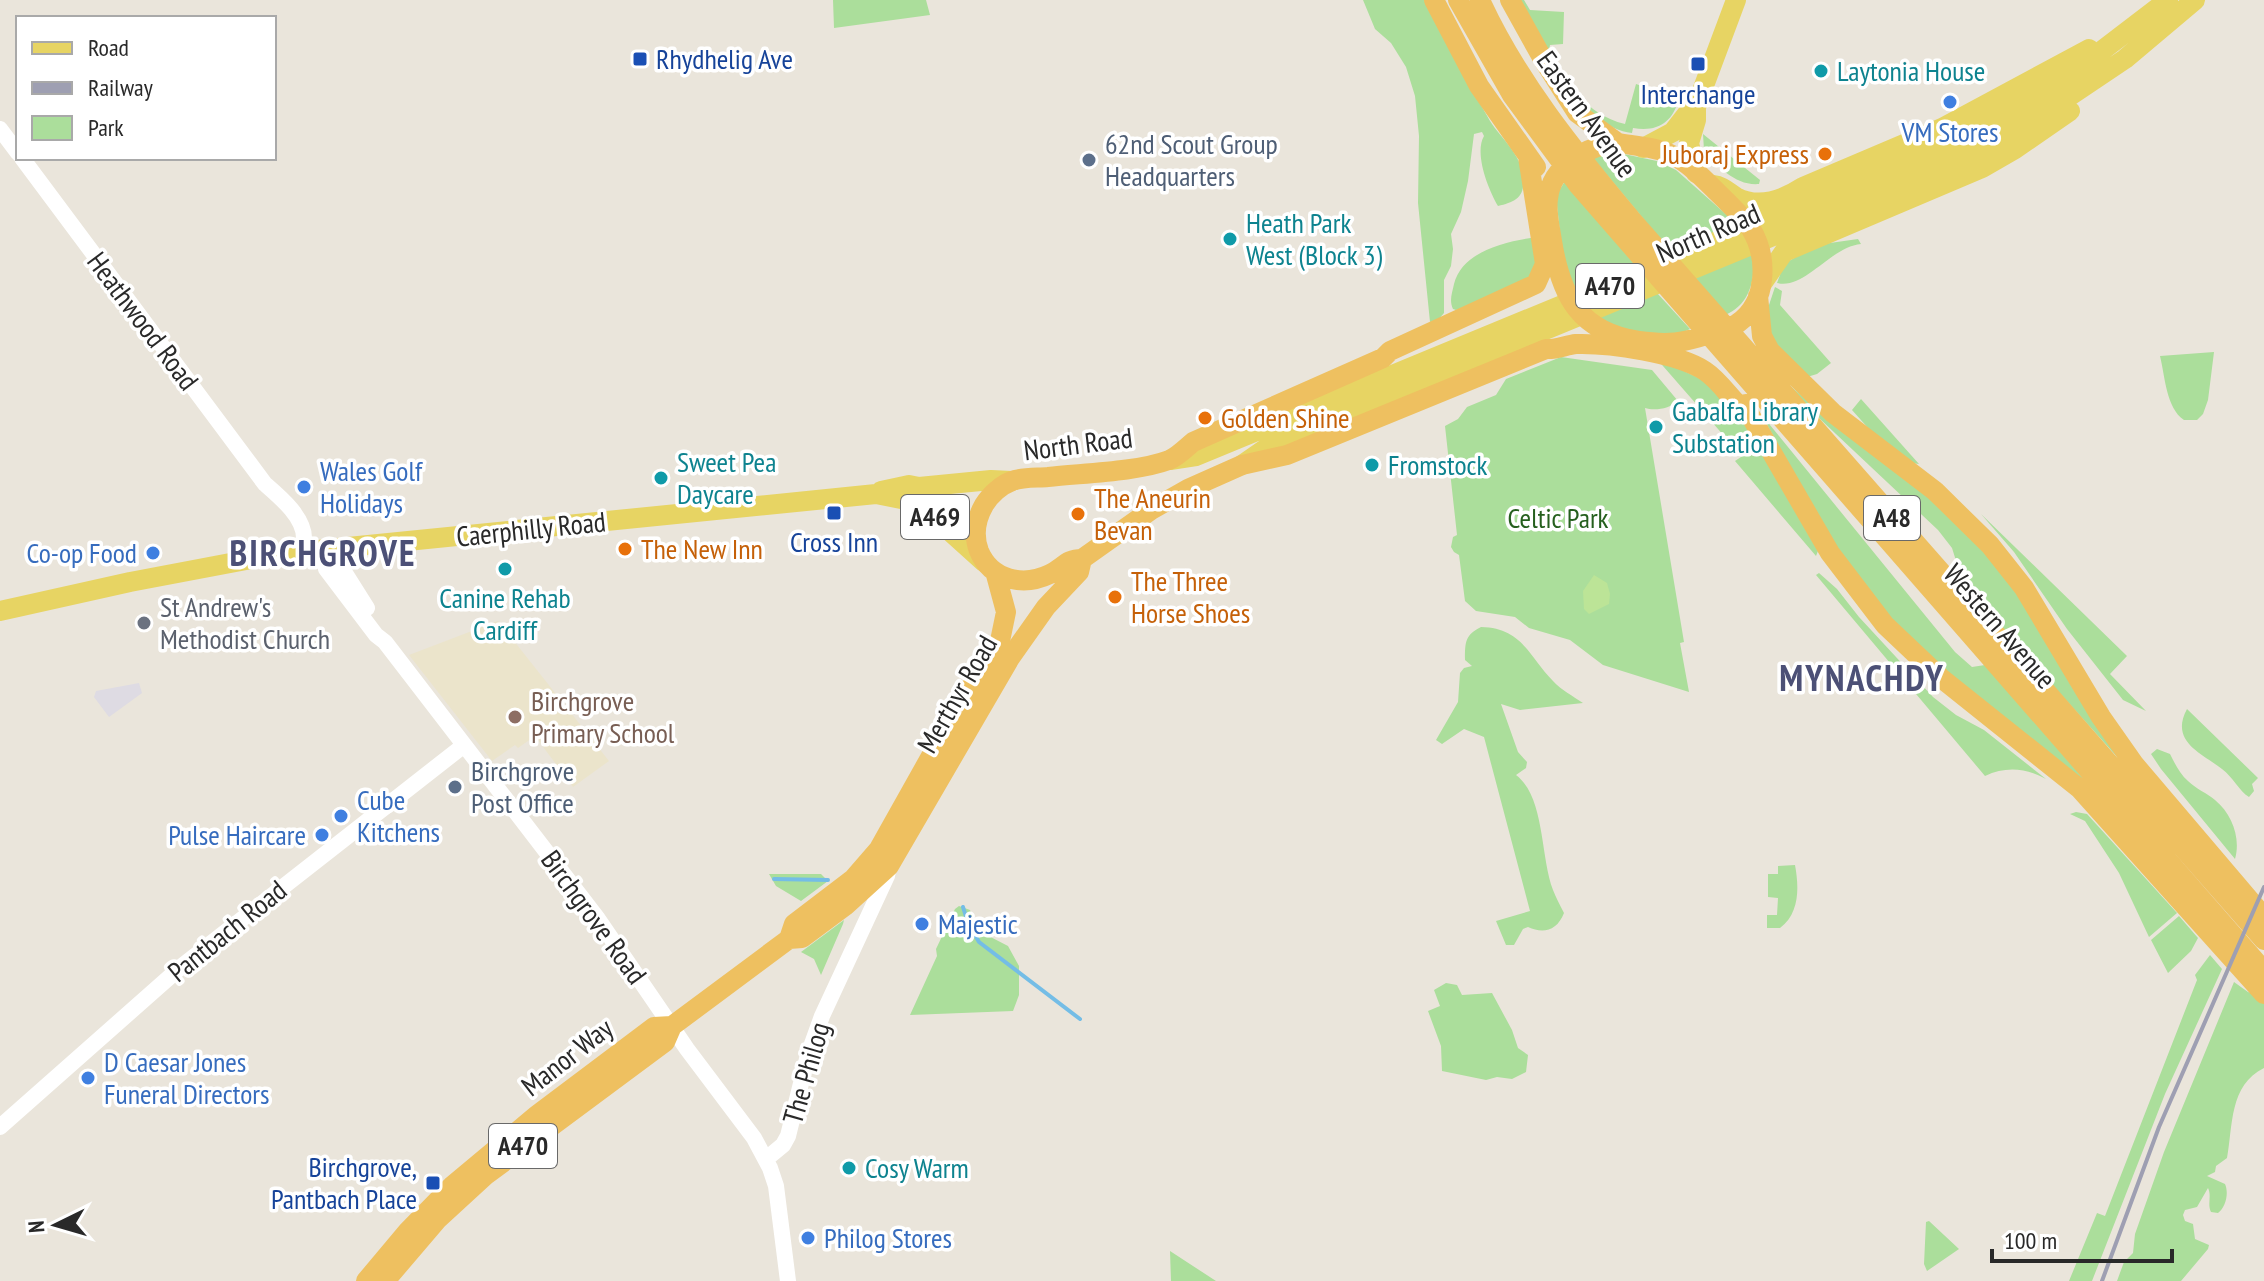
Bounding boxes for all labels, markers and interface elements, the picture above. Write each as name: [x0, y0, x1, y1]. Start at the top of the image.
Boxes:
legend: [16, 16, 276, 160]
text: Road: [88, 32, 129, 63]
place label: Rhydhelig Ave: [656, 40, 793, 77]
street label: Eastern Avenue: [1529, 43, 1646, 184]
marker: Rhydhelig Ave: [631, 50, 649, 68]
place label: Laytonia House: [1837, 52, 1985, 89]
marker: Interchange: [1689, 55, 1707, 73]
marker: Laytonia House: [1812, 62, 1830, 80]
text: Railway: [88, 72, 153, 103]
place label: Interchange: [1641, 75, 1755, 112]
marker: VM Stores: [1941, 93, 1959, 111]
text: Park: [88, 112, 124, 143]
place label: VM Stores: [1901, 113, 1999, 150]
place label: 62nd Scout Group Headquarters: [1105, 125, 1278, 194]
place label: Juboraj Express: [1660, 135, 1809, 172]
marker: Juboraj Express: [1816, 145, 1834, 163]
marker: 62nd Scout Group Headquarters: [1080, 151, 1098, 169]
street label: North Road: [1650, 194, 1765, 271]
place label: Heath Park West (Block 3): [1246, 204, 1383, 273]
marker: Heath Park West (Block 3): [1221, 230, 1239, 248]
street label: Heathwood Road: [79, 244, 208, 397]
road number: A470: [1576, 264, 1644, 308]
place label: Gabalfa Library Substation: [1672, 392, 1819, 461]
place label: Golden Shine: [1221, 399, 1350, 436]
marker: Golden Shine: [1196, 409, 1214, 427]
street label: North Road: [1021, 418, 1134, 469]
marker: Gabalfa Library Substation: [1647, 418, 1665, 436]
place label: Sweet Pea Daycare: [677, 443, 776, 512]
place label: Fromstock: [1388, 446, 1488, 483]
place label: Wales Golf Holidays: [320, 452, 424, 521]
marker: Fromstock: [1363, 456, 1381, 474]
marker: Sweet Pea Daycare: [652, 469, 670, 487]
marker: Wales Golf Holidays: [295, 478, 313, 496]
place label: The Aneurin Bevan: [1094, 479, 1211, 548]
road number: A469: [901, 495, 969, 539]
road number: A48: [1864, 496, 1920, 540]
park label: Celtic Park: [1508, 499, 1609, 536]
street label: Caerphilly Road: [454, 502, 607, 555]
marker: Cross Inn: [825, 504, 843, 522]
marker: The Aneurin Bevan: [1069, 505, 1087, 523]
place label: Cross Inn: [790, 523, 878, 560]
district label: BIRCHGROVE: [230, 529, 416, 576]
place label: The New Inn: [641, 530, 763, 567]
place label: Co-op Food: [27, 534, 137, 571]
marker: The New Inn: [616, 540, 634, 558]
marker: Co-op Food: [144, 544, 162, 562]
street label: Western Avenue: [1936, 555, 2065, 696]
marker: Canine Rehab Cardiff: [496, 560, 514, 578]
place label: The Three Horse Shoes: [1131, 562, 1250, 631]
place label: Canine Rehab Cardiff: [439, 579, 571, 648]
place label: St Andrew's Methodist Church: [160, 588, 330, 657]
marker: The Three Horse Shoes: [1106, 588, 1124, 606]
marker: St Andrew's Methodist Church: [135, 614, 153, 632]
street label: Merthyr Road: [908, 628, 1005, 759]
district label: MYNACHDY: [1779, 654, 1945, 701]
place label: Birchgrove Primary School: [531, 682, 675, 751]
marker: Birchgrove Primary School: [506, 708, 524, 726]
place label: Birchgrove Post Office: [471, 752, 574, 821]
marker: Birchgrove Post Office: [446, 778, 464, 796]
place label: Cube Kitchens: [357, 781, 440, 850]
marker: Cube Kitchens: [332, 807, 350, 825]
place label: Pulse Haircare: [168, 816, 306, 853]
marker: Pulse Haircare: [313, 826, 331, 844]
street label: Birchgrove Road: [533, 842, 655, 991]
street label: Pantbach Road: [160, 871, 294, 990]
place label: Majestic: [938, 905, 1018, 942]
marker: Majestic: [913, 915, 931, 933]
street label: Manor Way: [513, 1009, 620, 1104]
street label: The Philog: [773, 1018, 838, 1128]
place label: D Caesar Jones Funeral Directors: [104, 1043, 269, 1112]
marker: D Caesar Jones Funeral Directors: [79, 1069, 97, 1087]
road number: A470: [489, 1124, 557, 1168]
place label: Birchgrove, Pantbach Place: [271, 1148, 417, 1217]
place label: Cosy Warm: [865, 1149, 969, 1186]
marker: Cosy Warm: [840, 1159, 858, 1177]
marker: Birchgrove, Pantbach Place: [424, 1174, 442, 1192]
north arrow: [16, 1185, 96, 1265]
scale bar: [1992, 1213, 2172, 1263]
place label: Philog Stores: [824, 1219, 952, 1256]
text: N: [22, 1220, 51, 1234]
text: 100 m: [2004, 1225, 2057, 1256]
marker: Philog Stores: [799, 1229, 817, 1247]

